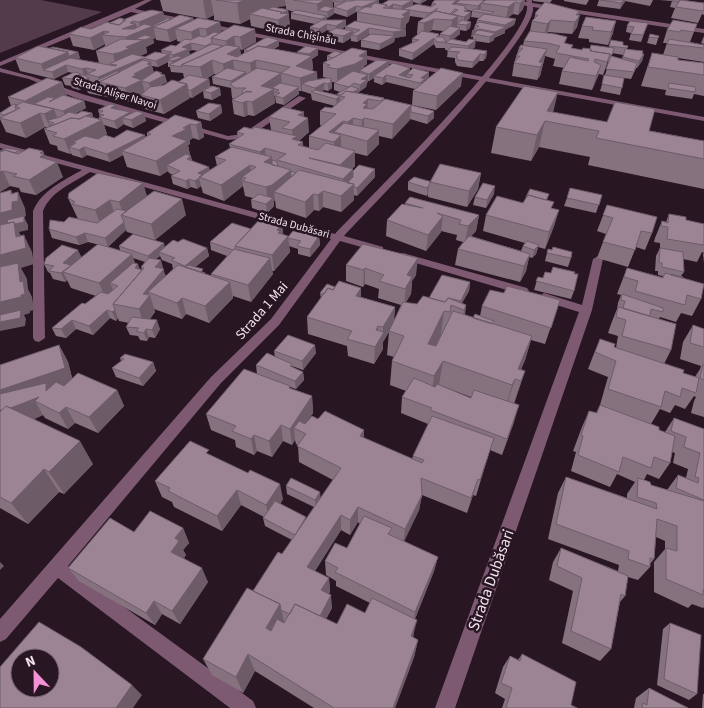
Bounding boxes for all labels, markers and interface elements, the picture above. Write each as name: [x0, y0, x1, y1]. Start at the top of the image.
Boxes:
street label: Strada Chișinău: [264, 20, 338, 48]
street label: Strada Alișer Navoi: [72, 73, 158, 113]
street label: Strada Dubăsari: [257, 208, 331, 242]
street label: Strada 1 Mai: [231, 277, 293, 345]
street label: Strada Dubăsari: [462, 526, 520, 634]
north arrow: [10, 648, 60, 698]
text: N: [22, 651, 39, 673]

